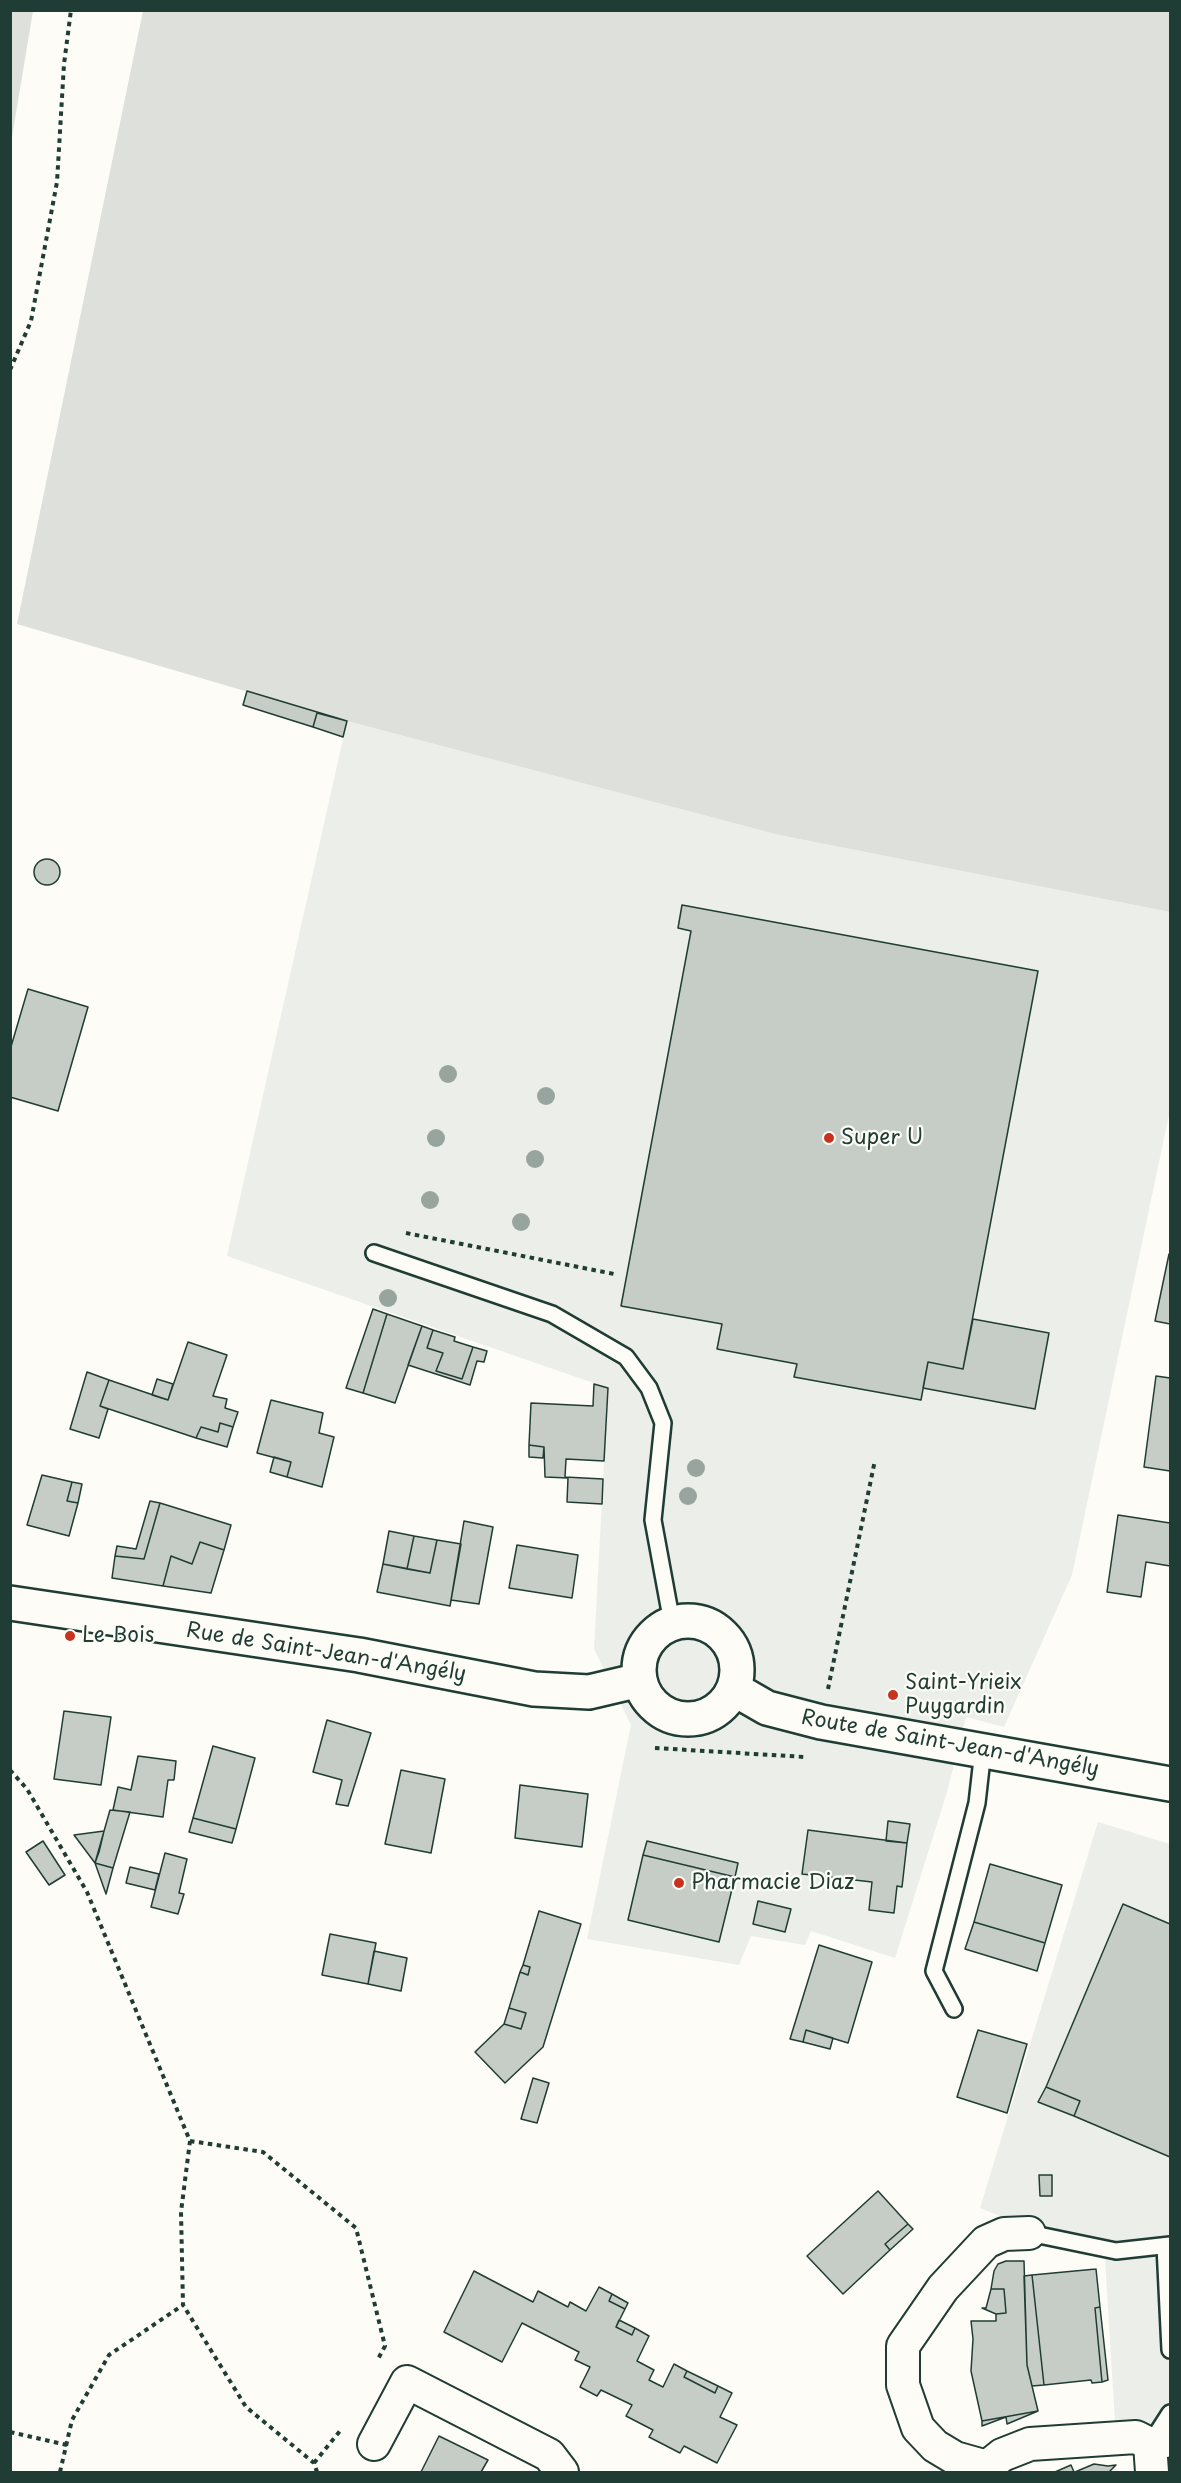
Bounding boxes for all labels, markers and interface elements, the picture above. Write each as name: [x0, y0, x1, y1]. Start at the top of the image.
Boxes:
place label: Super U: [841, 1125, 923, 1151]
marker: Super U: [822, 1131, 836, 1145]
street label: Rue de Saint-Jean-d'Angély: [184, 1618, 468, 1688]
place label: Le Bois: [82, 1623, 154, 1649]
marker: Le Bois: [63, 1629, 77, 1643]
place label: Saint-Yrieix Puygardin: [905, 1670, 1021, 1720]
marker: Saint-Yrieix Puygardin: [886, 1688, 900, 1702]
street label: Route de Saint-Jean-d'Angély: [799, 1705, 1101, 1783]
place label: Pharmacie Diaz: [691, 1870, 854, 1896]
marker: Pharmacie Diaz: [672, 1876, 686, 1890]

